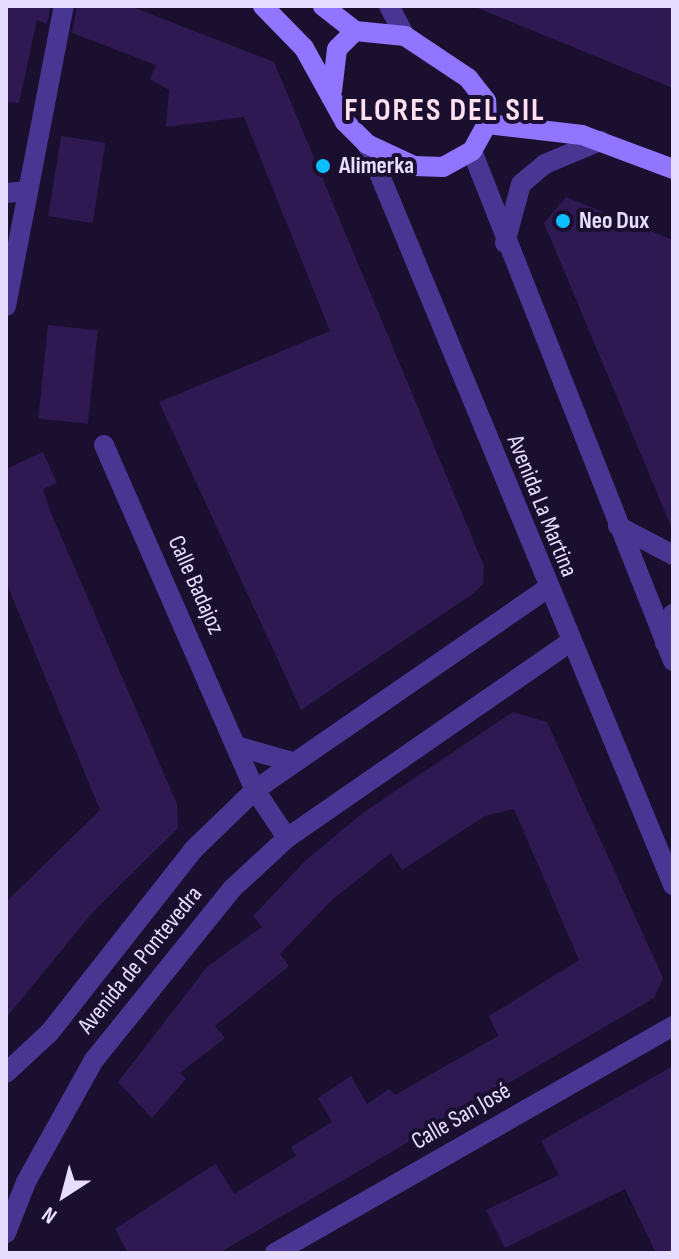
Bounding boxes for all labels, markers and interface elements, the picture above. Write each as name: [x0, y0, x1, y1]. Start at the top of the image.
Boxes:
district label: FLORES DEL SIL: [344, 92, 546, 130]
place label: Alimerka: [339, 152, 414, 180]
marker: Alimerka: [314, 157, 332, 175]
place label: Neo Dux: [579, 207, 649, 235]
marker: Neo Dux: [554, 212, 572, 230]
street label: Avenida La Martina: [500, 431, 584, 581]
street label: Calle Badajoz: [162, 531, 230, 639]
street label: Avenida de Pontevedra: [72, 880, 208, 1040]
street label: Calle San José: [406, 1076, 516, 1156]
north arrow: [24, 1155, 104, 1235]
text: N: [37, 1200, 62, 1229]

